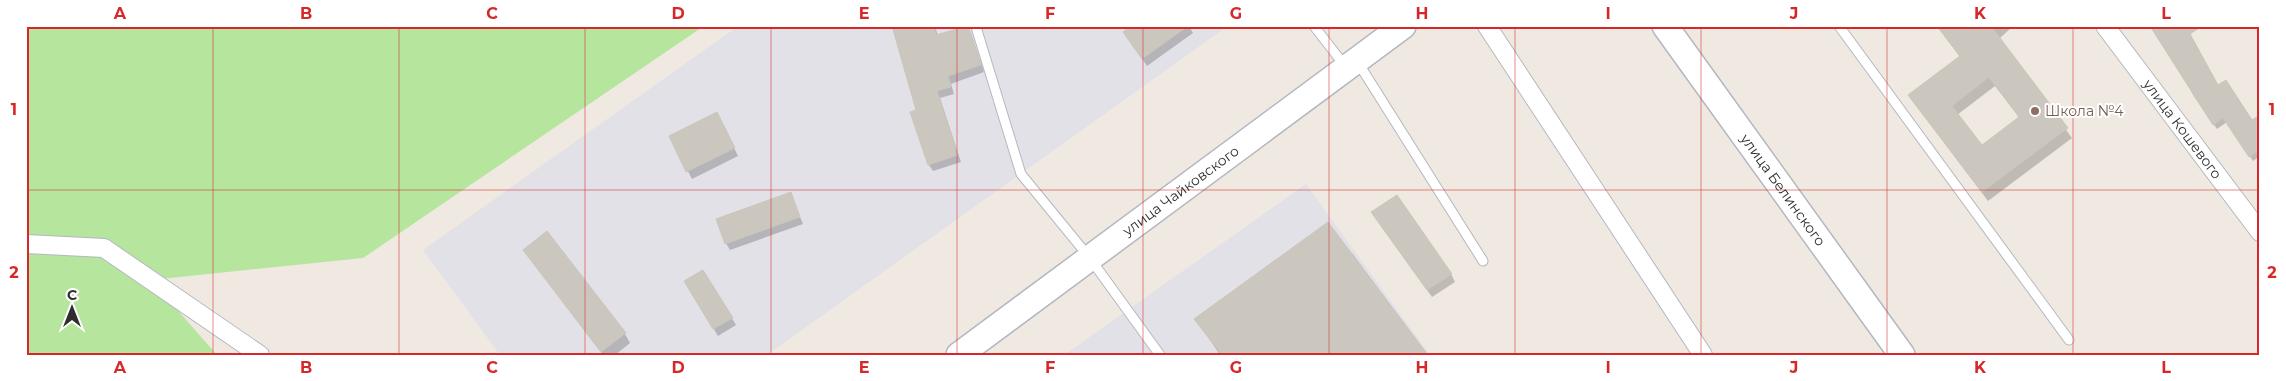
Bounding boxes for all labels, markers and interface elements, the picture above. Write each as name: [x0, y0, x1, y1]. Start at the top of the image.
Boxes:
text: A: [113, 4, 127, 23]
text: B: [300, 4, 312, 23]
text: C: [486, 4, 498, 23]
text: D: [671, 4, 685, 23]
text: E: [859, 4, 869, 23]
text: F: [1045, 4, 1055, 23]
text: G: [1230, 4, 1242, 23]
text: H: [1416, 4, 1428, 23]
text: I: [1605, 4, 1611, 23]
text: J: [1789, 4, 1798, 23]
text: K: [1974, 4, 1987, 23]
text: L: [2161, 4, 2171, 23]
street label: улица Кошевого: [2139, 75, 2226, 183]
text: 1: [11, 100, 17, 119]
text: 1: [2269, 100, 2275, 119]
place label: Школа №4: [2045, 102, 2124, 120]
marker: Школа №4: [2029, 105, 2041, 117]
street label: улица Белинского: [1736, 129, 1830, 250]
street label: улица Чайковского: [1118, 142, 1243, 240]
text: 2: [9, 263, 19, 282]
text: 2: [2267, 263, 2277, 282]
north arrow: [48, 284, 98, 334]
text: С: [67, 286, 77, 304]
text: A: [113, 358, 127, 377]
text: B: [300, 358, 312, 377]
text: C: [486, 358, 498, 377]
text: D: [671, 358, 685, 377]
text: E: [859, 358, 869, 377]
text: F: [1045, 358, 1055, 377]
text: G: [1230, 358, 1242, 377]
text: H: [1416, 358, 1428, 377]
text: I: [1605, 358, 1611, 377]
text: J: [1789, 358, 1798, 377]
text: K: [1974, 358, 1987, 377]
text: L: [2161, 358, 2171, 377]

